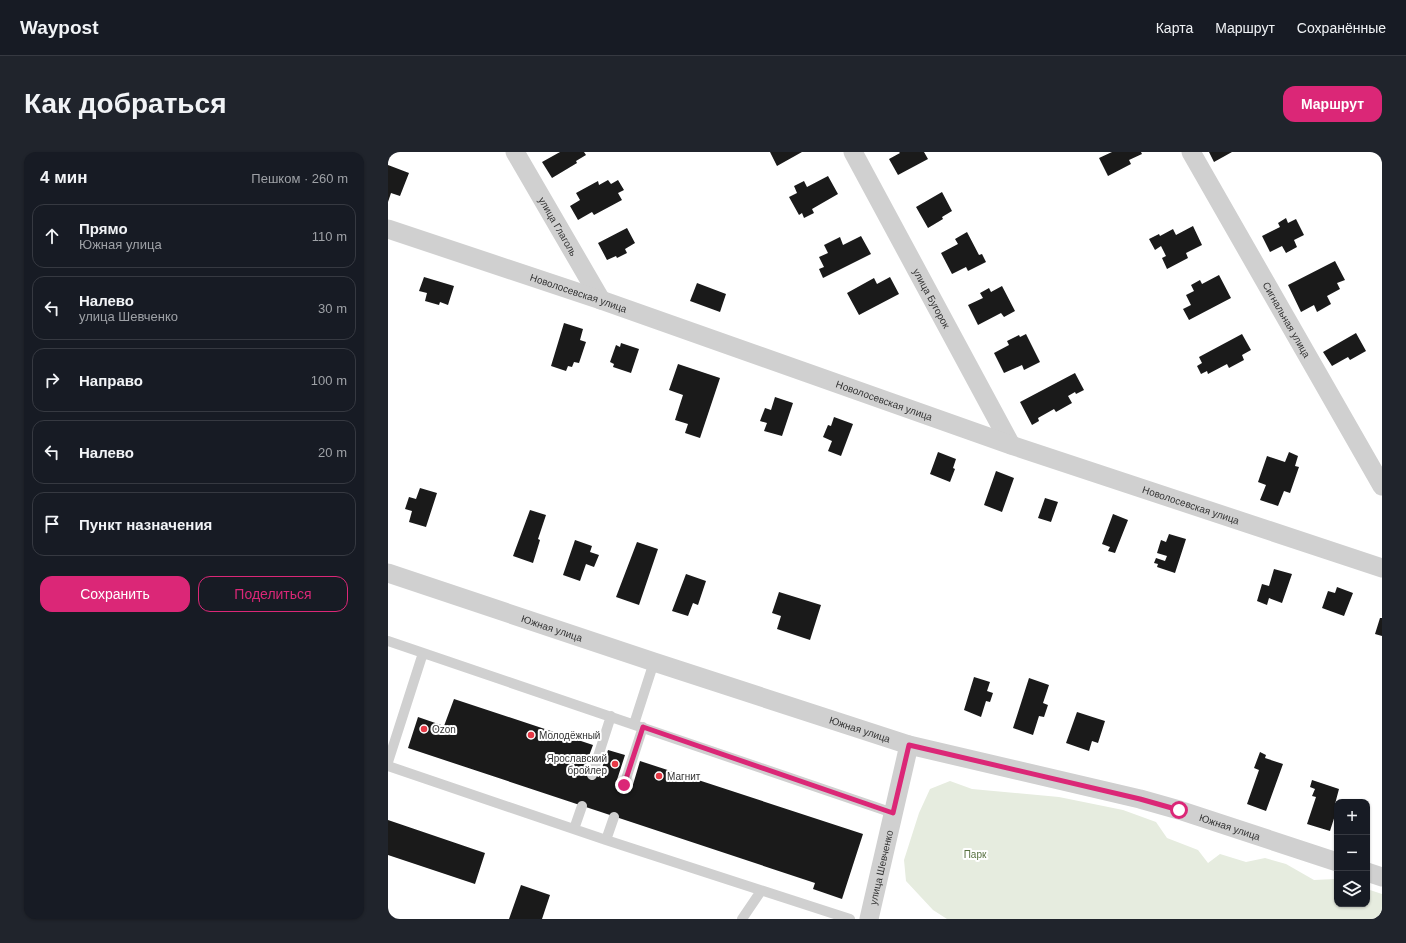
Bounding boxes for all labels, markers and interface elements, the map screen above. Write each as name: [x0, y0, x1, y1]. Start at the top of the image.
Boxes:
text: Waypost: [20, 17, 98, 38]
text: Карта: [1156, 20, 1193, 36]
text: Маршрут: [1215, 20, 1275, 36]
text: Сохранённые: [1297, 20, 1386, 36]
button: Маршрут: [1283, 86, 1382, 122]
text: Как добраться: [24, 88, 226, 119]
text: 4 мин: [40, 168, 87, 187]
text: Пешком · 260 m: [251, 171, 348, 186]
street label: улица Глаголь: [536, 195, 579, 258]
text: Прямо: [79, 220, 128, 237]
icon: ahead: [41, 225, 63, 247]
text: 110 m: [312, 229, 347, 244]
text: Южная улица: [79, 237, 162, 252]
street label: улица Бугорок: [911, 267, 952, 331]
street label: Новолосевская улица: [529, 272, 629, 315]
street label: Сигнальная улица: [1260, 280, 1313, 360]
text: Налево: [79, 292, 134, 309]
icon: left: [41, 297, 63, 319]
text: 30 m: [318, 301, 347, 316]
text: улица Шевченко: [79, 309, 178, 324]
icon: right: [41, 369, 63, 391]
text: Направо: [79, 372, 143, 389]
text: 100 m: [311, 373, 347, 388]
street label: Новолосевская улица: [834, 379, 934, 423]
icon: left: [41, 441, 63, 463]
text: Налево: [79, 444, 134, 461]
text: 20 m: [318, 445, 347, 460]
street label: Новолосевская улица: [1141, 484, 1241, 526]
icon: arrive: [41, 513, 63, 535]
text: Пункт назначения: [79, 516, 212, 533]
button: Сохранить: [40, 576, 190, 612]
button: Поделиться: [198, 576, 348, 612]
street label: Южная улица: [520, 613, 584, 644]
street label: Южная улица: [828, 714, 892, 745]
marker: Ozon: [419, 724, 429, 734]
place label: Ozon: [432, 724, 456, 735]
marker: Молодёжный: [526, 730, 536, 740]
place label: Молодёжный: [539, 730, 600, 741]
place label: Ярославский бройлер: [547, 753, 607, 776]
marker: Ярославский бройлер: [610, 759, 620, 769]
marker: Магнит: [654, 771, 664, 781]
place label: Магнит: [667, 771, 701, 782]
route end: [615, 776, 633, 794]
map controls: [1334, 799, 1370, 907]
button: +: [1334, 799, 1370, 835]
route start: [1170, 801, 1188, 819]
street label: Южная улица: [1198, 812, 1262, 843]
street label: улица Шевченко: [867, 829, 895, 906]
button: −: [1334, 835, 1370, 871]
park label: Парк: [964, 849, 987, 860]
button: layers: [1334, 871, 1370, 907]

